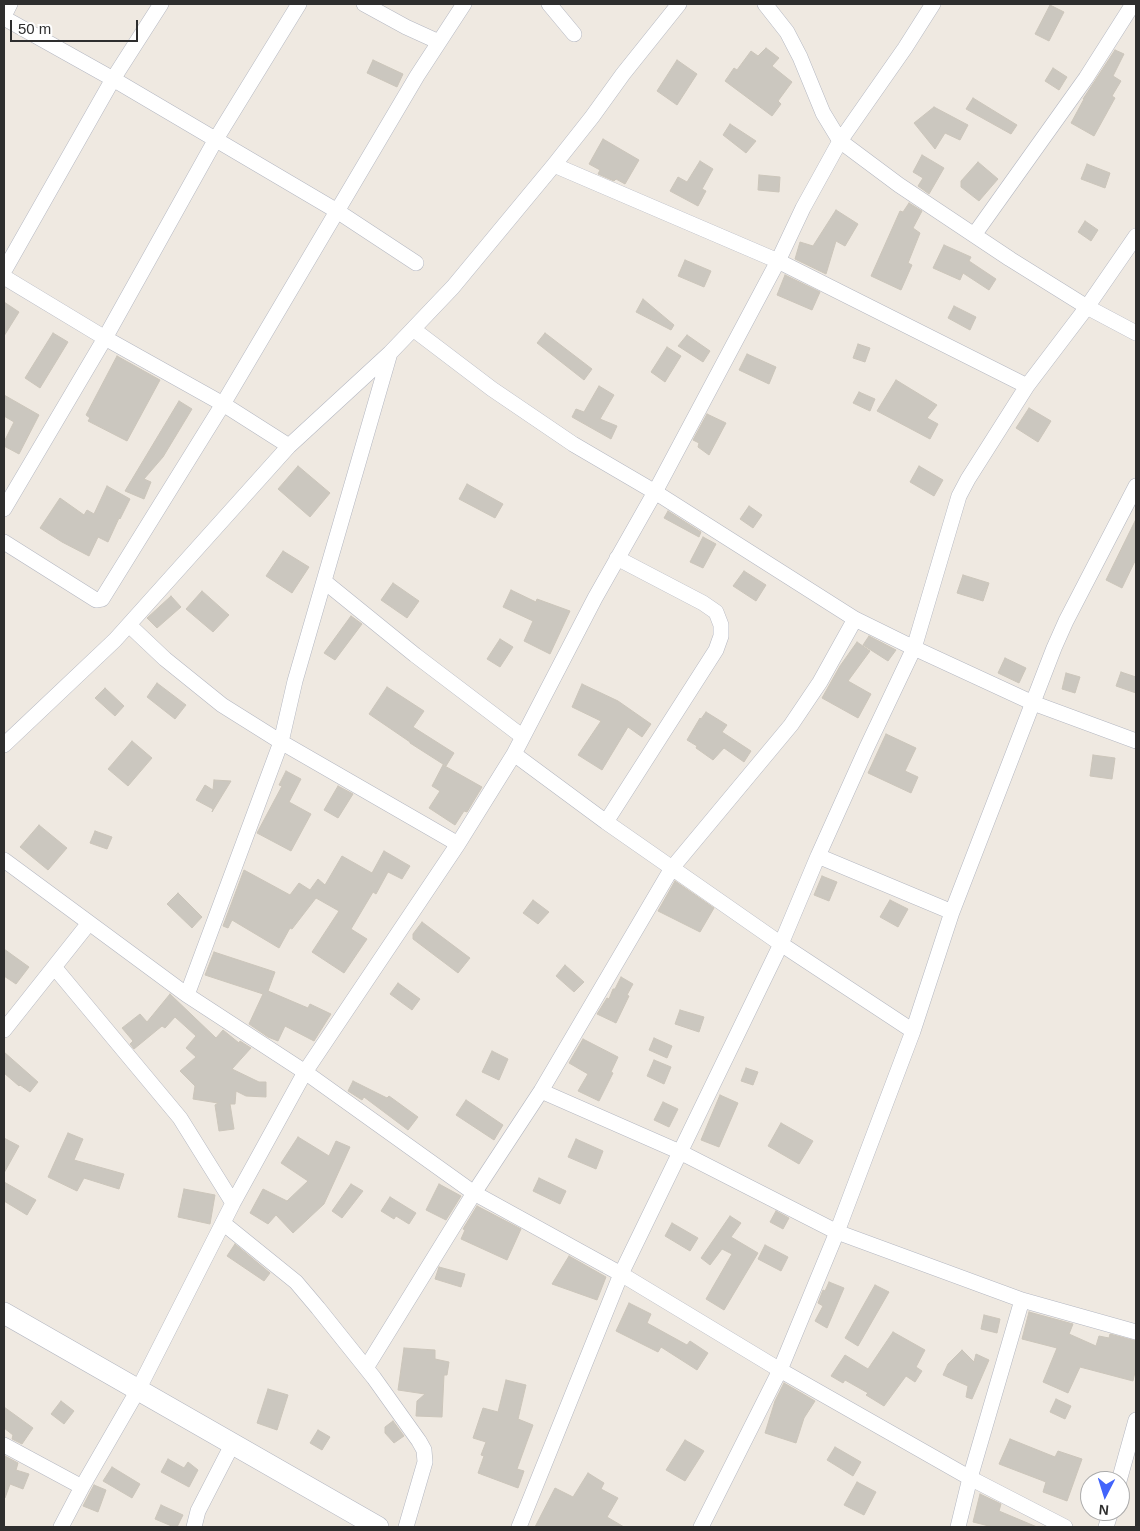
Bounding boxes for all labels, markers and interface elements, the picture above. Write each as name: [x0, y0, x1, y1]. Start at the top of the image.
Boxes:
scale bar: [12, 10, 140, 42]
text: 50 m: [18, 20, 51, 37]
north arrow: [1080, 1471, 1130, 1521]
text: N: [1098, 1502, 1110, 1518]

